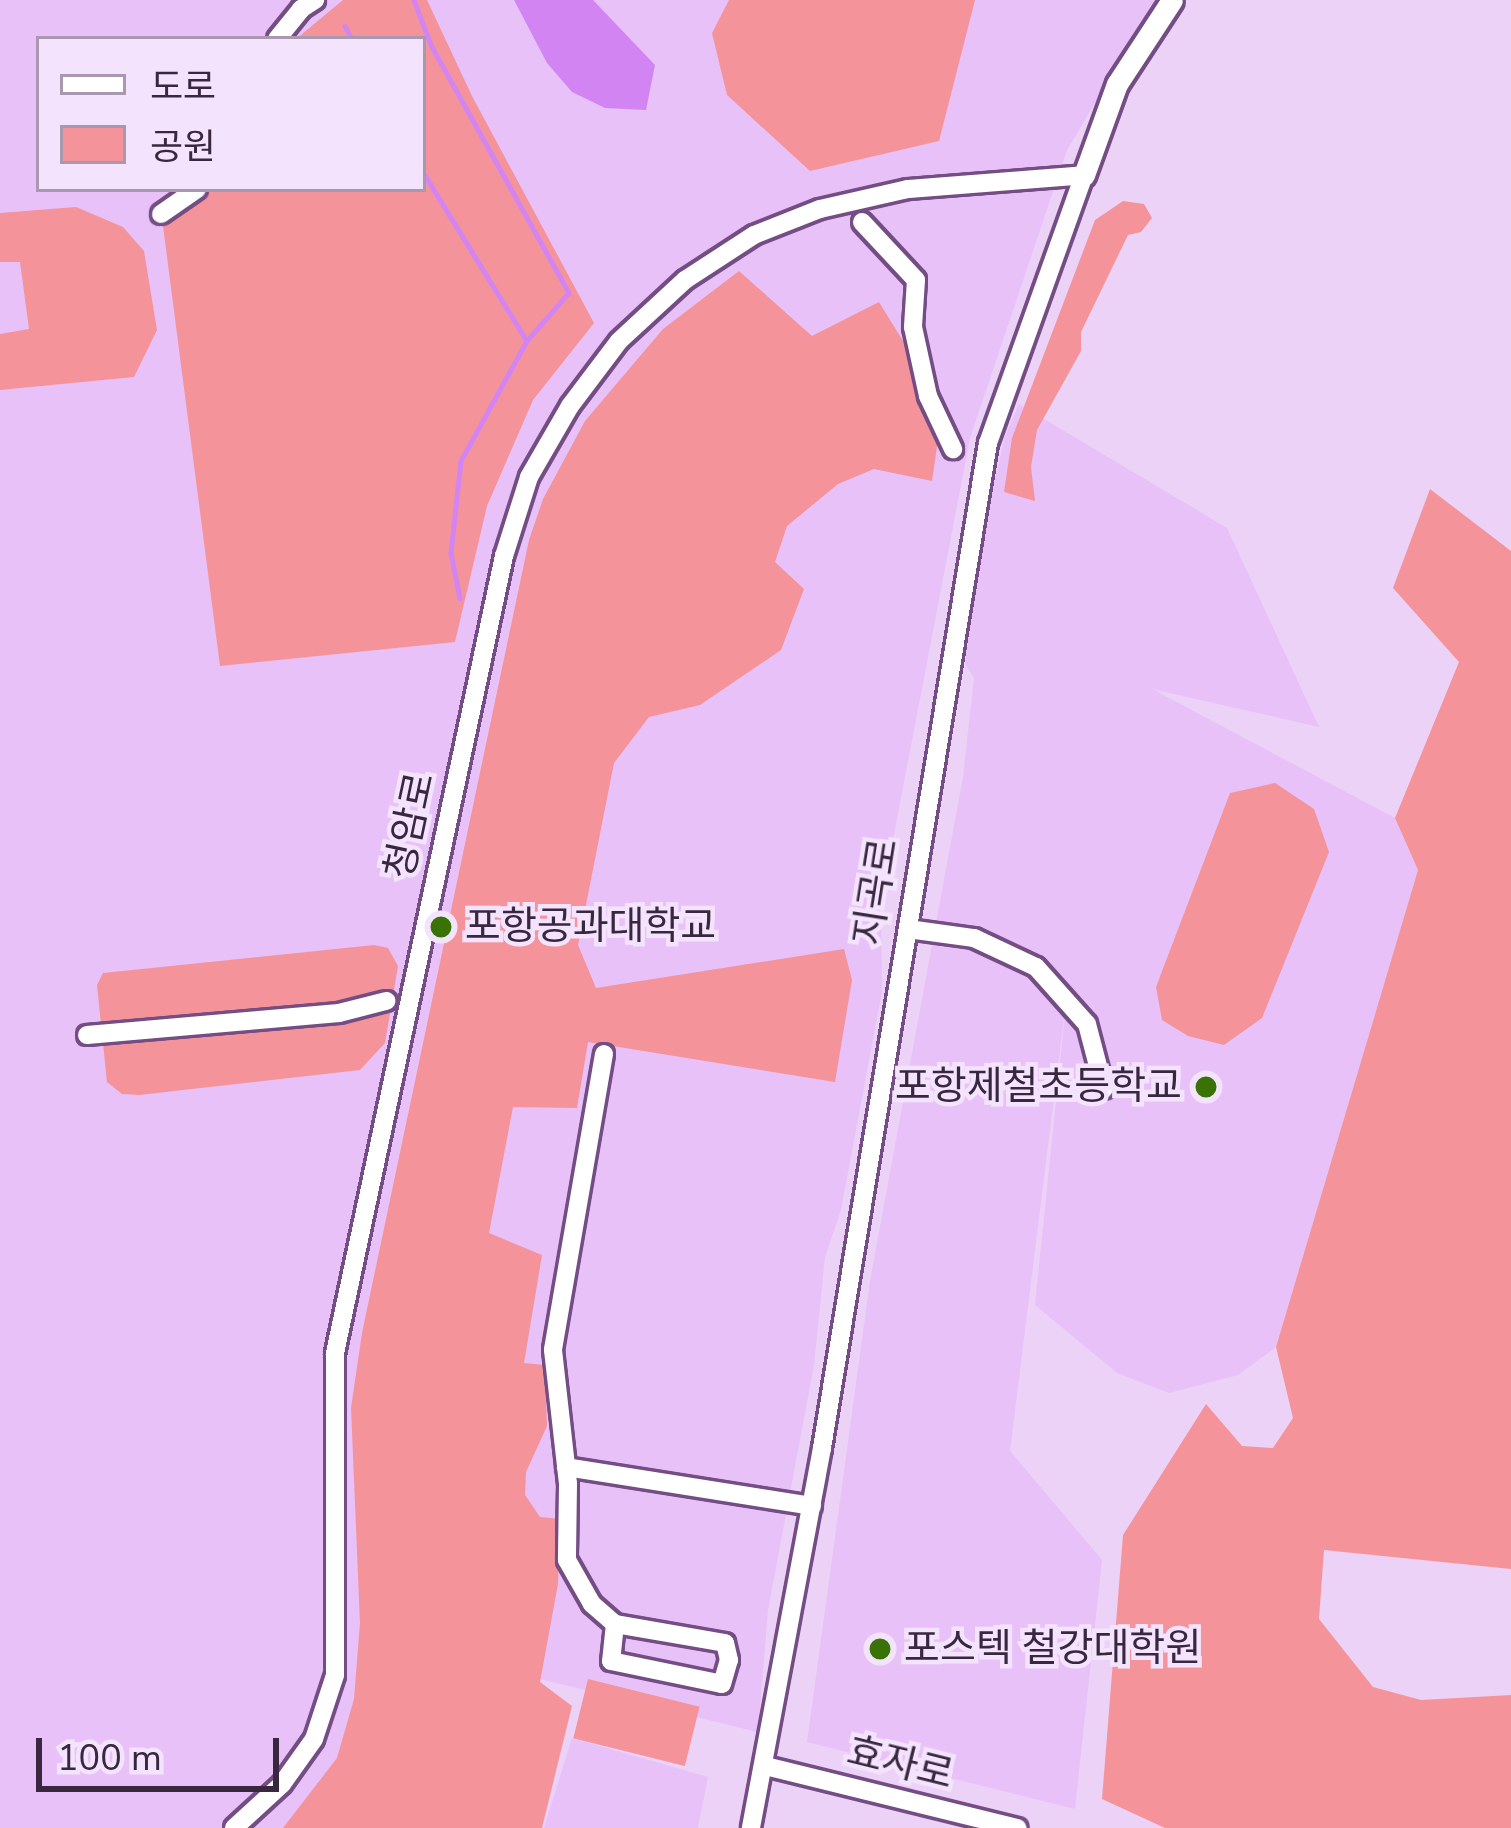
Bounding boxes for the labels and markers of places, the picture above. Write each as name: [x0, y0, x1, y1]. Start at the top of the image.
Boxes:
place label: 포항공과대학교: [465, 904, 716, 950]
marker: 포항공과대학교: [428, 914, 454, 940]
place label: 포항제철초등학교: [895, 1064, 1182, 1110]
marker: 포항제철초등학교: [1193, 1074, 1219, 1100]
place label: 포스텍 철강대학원: [904, 1626, 1201, 1672]
marker: 포스텍 철강대학원: [867, 1636, 893, 1662]

